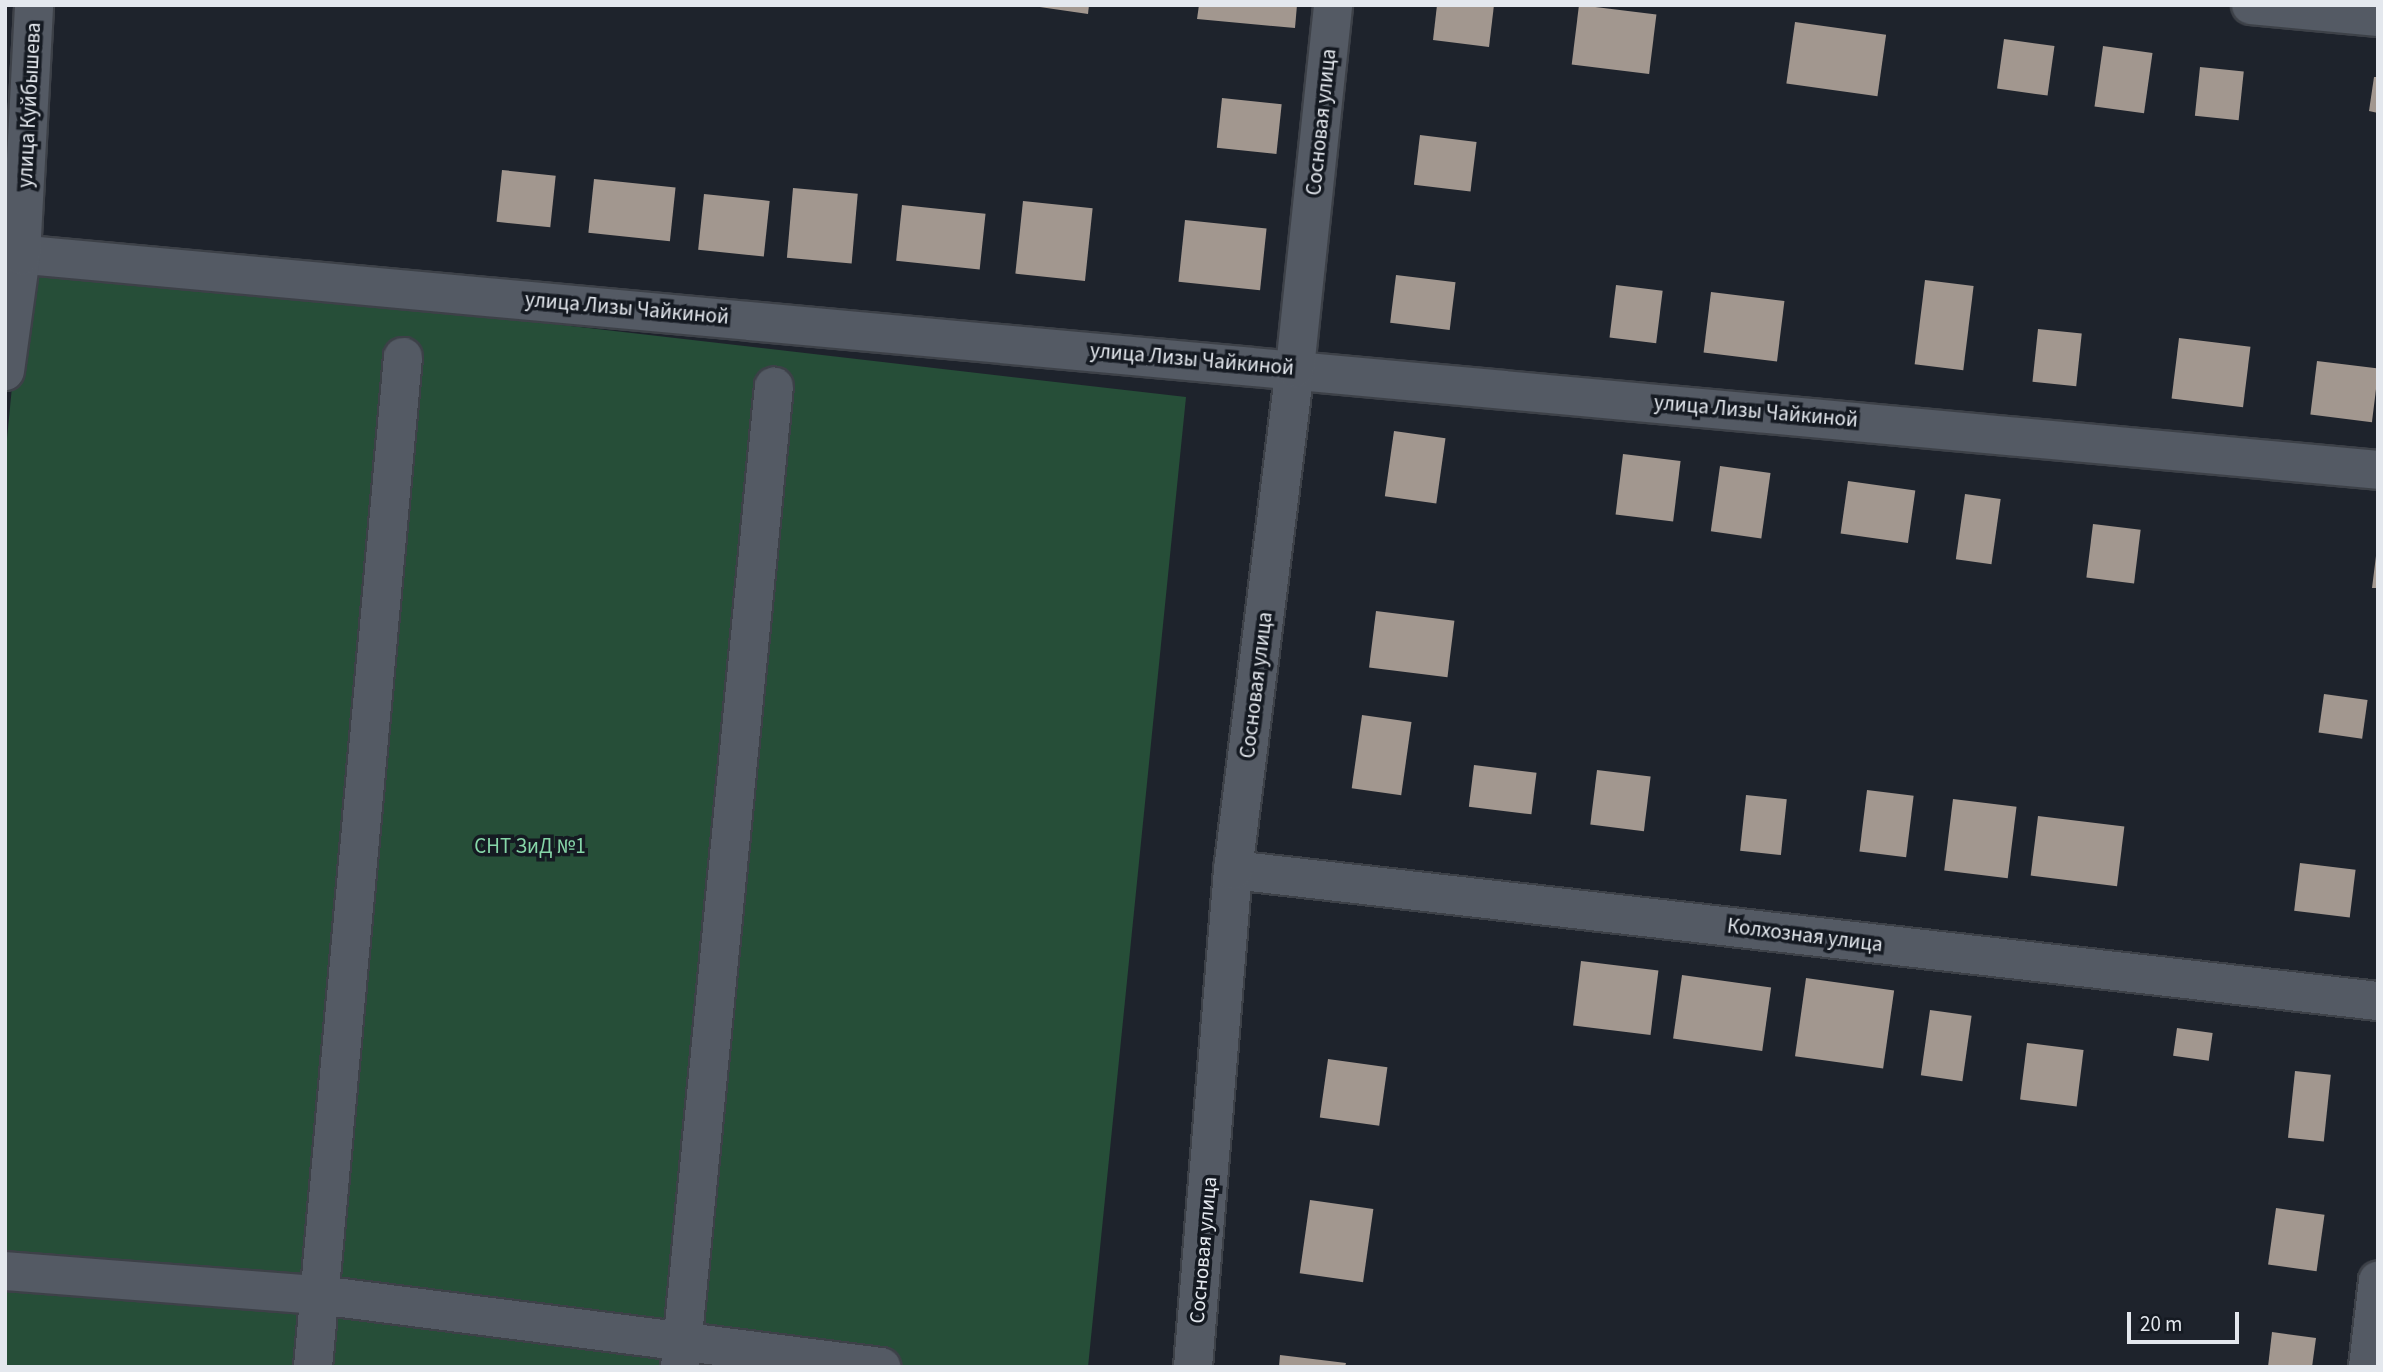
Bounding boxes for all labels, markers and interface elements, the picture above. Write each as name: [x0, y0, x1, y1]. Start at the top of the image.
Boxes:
street label: улица Куйбышева: [12, 22, 46, 188]
street label: Сосновая улица: [1301, 47, 1341, 197]
street label: улица Лизы Чайкиной: [524, 287, 730, 329]
street label: улица Лизы Чайкиной: [1089, 338, 1295, 380]
street label: улица Лизы Чайкиной: [1653, 390, 1859, 432]
street label: Сосновая улица: [1235, 610, 1277, 760]
park label: СНТ ЗиД №1: [474, 833, 586, 859]
street label: Колхозная улица: [1726, 913, 1884, 957]
street label: Сосновая улица: [1184, 1175, 1222, 1325]
scale bar: [2131, 1298, 2243, 1342]
text: 20 m: [2140, 1309, 2182, 1339]

